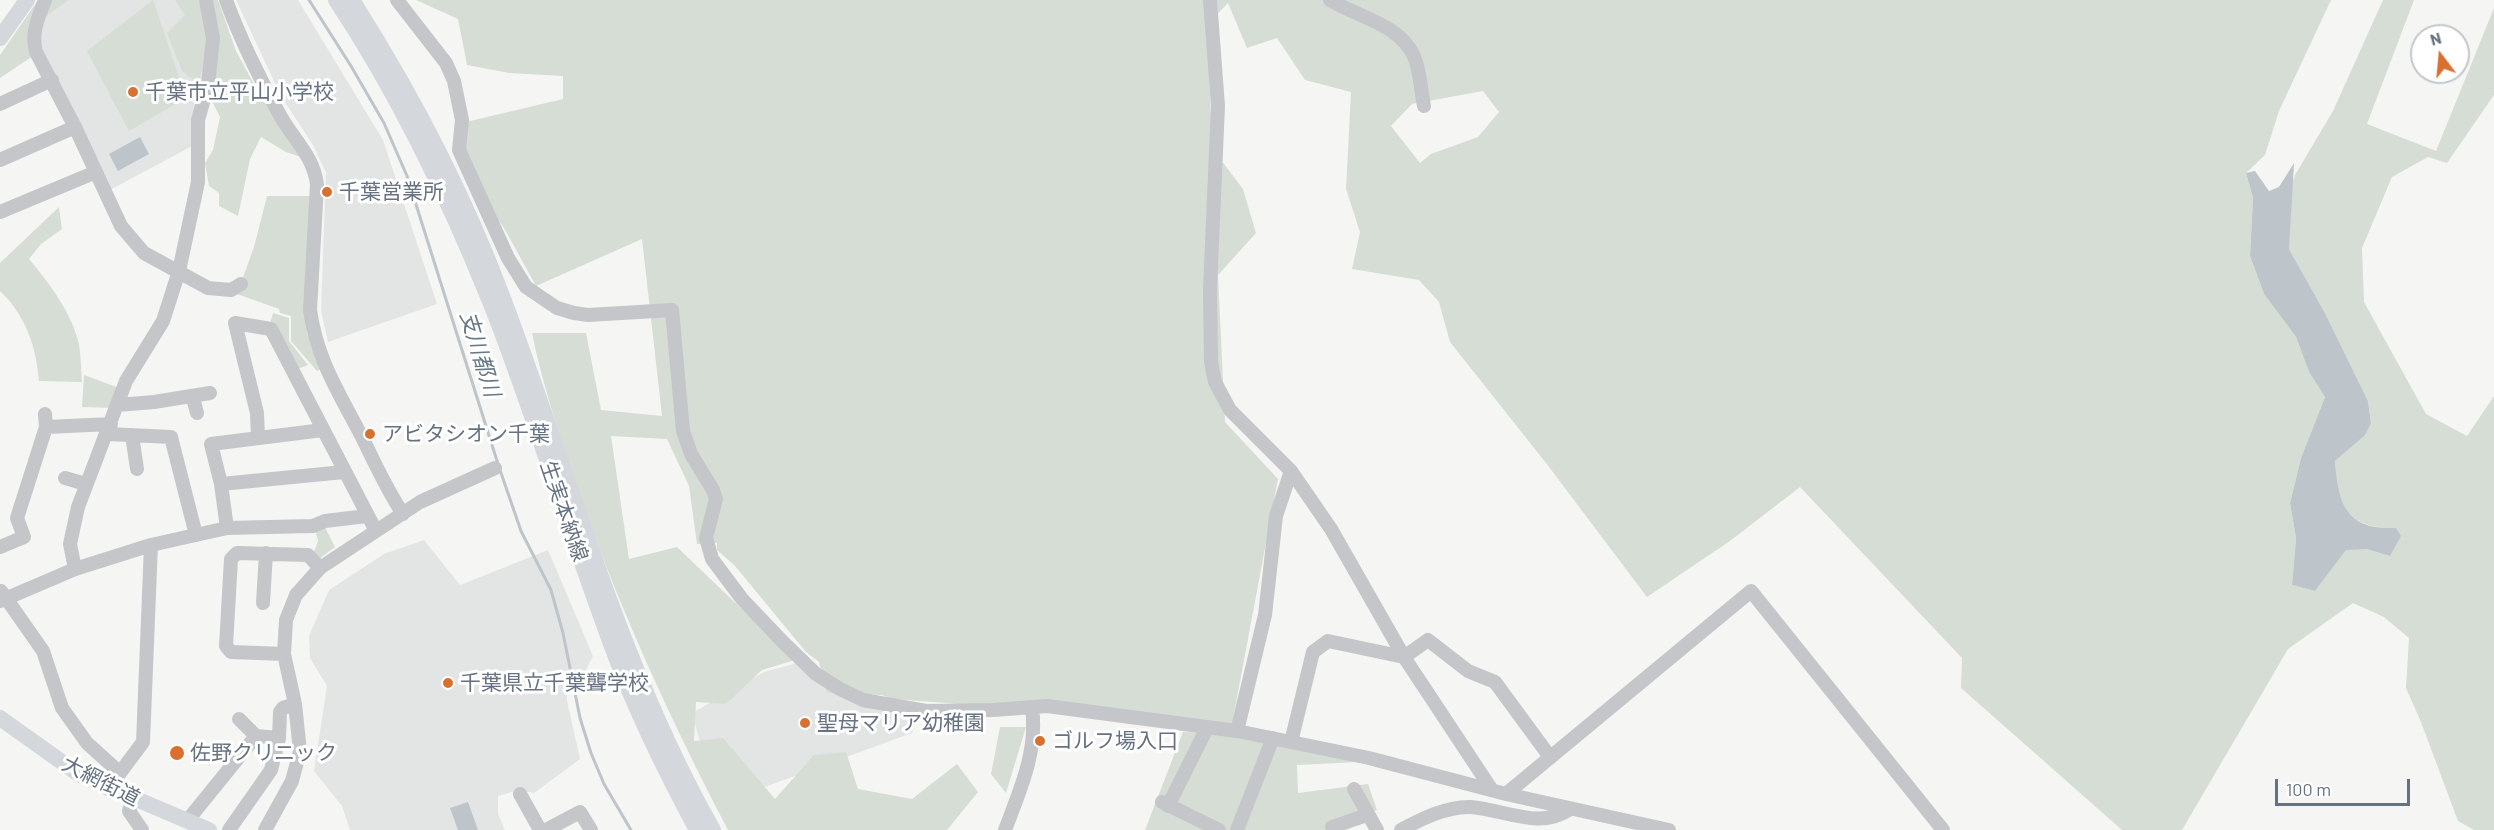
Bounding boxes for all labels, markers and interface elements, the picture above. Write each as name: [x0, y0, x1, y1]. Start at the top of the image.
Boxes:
north arrow: [2410, 24, 2470, 84]
text: N: [2428, 28, 2443, 49]
place label: 千葉市立平山小学校: [145, 79, 334, 105]
marker: 千葉市立平山小学校: [126, 85, 140, 99]
place label: 千葉営業所: [339, 179, 444, 205]
marker: 千葉営業所: [320, 185, 334, 199]
water label: 支川都川: [455, 308, 505, 400]
place label: アビタシオン千葉: [382, 421, 550, 447]
marker: アビタシオン千葉: [363, 427, 377, 441]
street label: 生実本納線: [535, 457, 593, 565]
place label: 千葉県立千葉聾学校: [460, 670, 649, 696]
marker: 千葉県立千葉聾学校: [441, 676, 455, 690]
place label: 聖母マリア幼稚園: [817, 710, 985, 736]
marker: 聖母マリア幼稚園: [798, 716, 812, 730]
place label: ゴルフ場入口: [1052, 728, 1178, 754]
marker: ゴルフ場入口: [1033, 734, 1047, 748]
place label: 佐野クリニック: [190, 740, 337, 766]
marker: 佐野クリニック: [168, 744, 186, 762]
street label: 大網街道: [58, 751, 144, 811]
scale bar: [2278, 767, 2413, 805]
text: 100 m: [2286, 778, 2331, 800]

